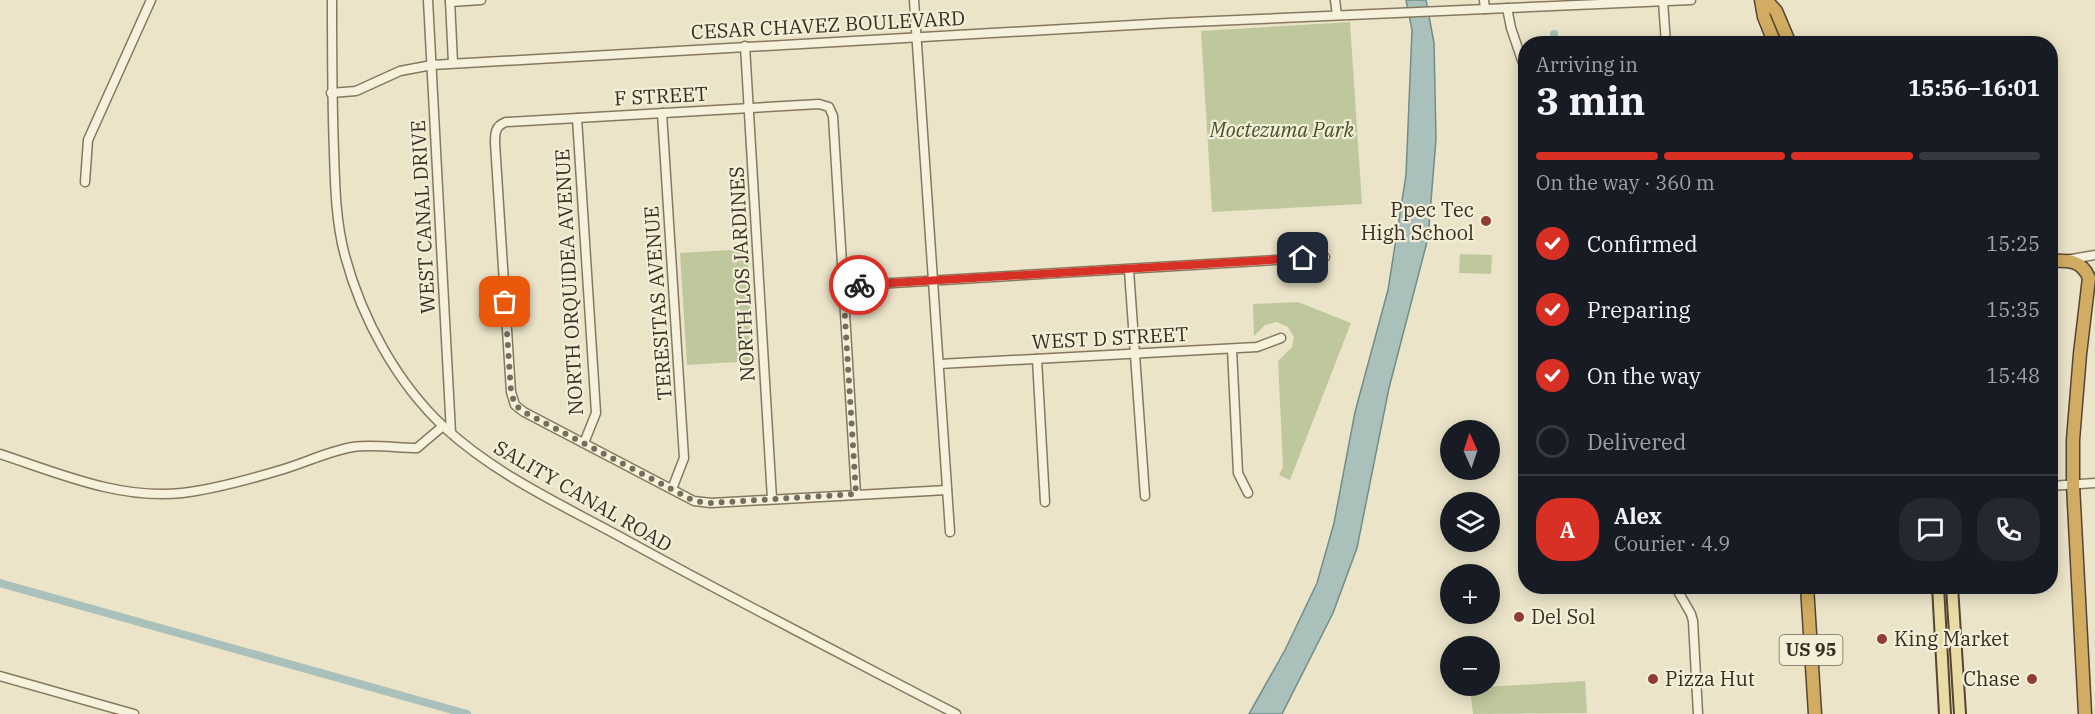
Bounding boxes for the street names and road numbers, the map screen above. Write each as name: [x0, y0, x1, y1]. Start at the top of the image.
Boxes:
street label: CESAR CHAVEZ BOULEVARD: [690, 4, 966, 45]
street label: F STREET: [613, 80, 709, 111]
street label: WEST CANAL DRIVE: [404, 119, 441, 315]
street label: NORTH ORQUIDEA AVENUE: [548, 148, 589, 416]
street label: NORTH LOS JARDINES: [722, 166, 761, 382]
street label: TERESITAS AVENUE: [637, 205, 678, 401]
street label: WEST D STREET: [1031, 320, 1189, 355]
street label: SALITY CANAL ROAD: [489, 433, 677, 558]
road number: US 95: [1780, 635, 1842, 665]

